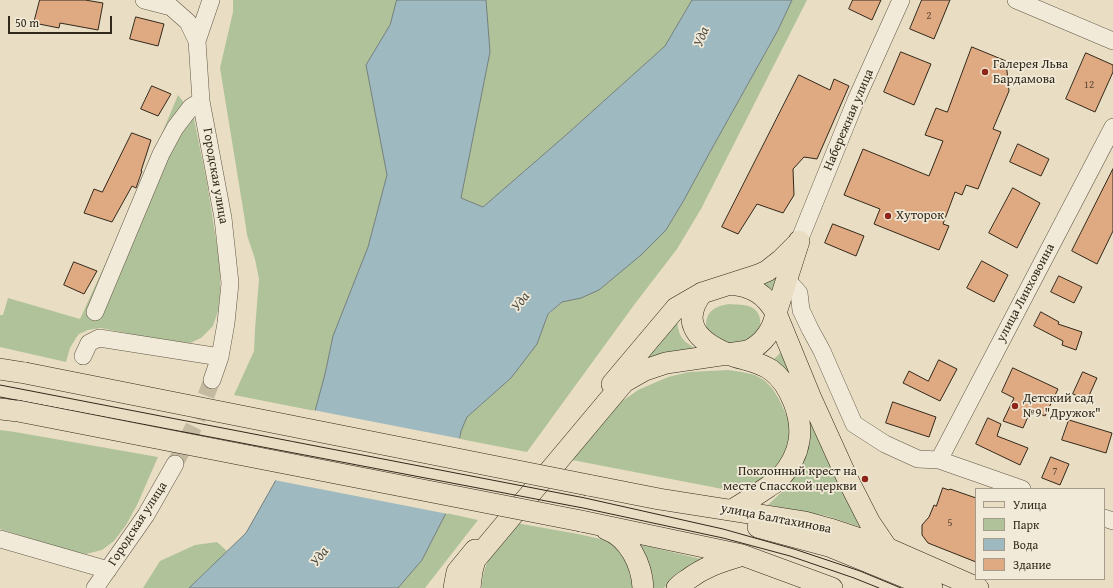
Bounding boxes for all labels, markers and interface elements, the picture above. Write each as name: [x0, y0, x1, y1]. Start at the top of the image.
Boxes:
scale bar: [10, 8, 114, 34]
house number: 2: [926, 9, 932, 23]
text: 50 m: [15, 14, 39, 31]
water label: Уда: [690, 25, 714, 49]
place label: Галерея Льва Бардамова: [993, 57, 1068, 88]
street label: Набережная улица: [821, 67, 877, 173]
marker: Галерея Льва Бардамова: [980, 67, 990, 77]
house number: 12: [1084, 78, 1094, 92]
street label: Городская улица: [199, 127, 231, 225]
place label: Хуторок: [896, 208, 944, 224]
marker: Хуторок: [883, 211, 893, 221]
street label: улица Линховоина: [993, 241, 1059, 345]
water label: Уда: [508, 289, 534, 315]
place label: Детский сад №9 "Дружок": [1023, 391, 1101, 422]
marker: Детский сад №9 "Дружок": [1010, 401, 1020, 411]
place label: Поклонный крест на месте Спасской церкви: [723, 464, 857, 495]
house number: 7: [1052, 464, 1058, 478]
marker: Поклонный крест на месте Спасской церкви: [860, 474, 870, 484]
street label: Городская улица: [105, 479, 171, 569]
legend: [975, 488, 1105, 580]
text: Улица: [1013, 496, 1047, 513]
street label: улица Балтахинова: [719, 501, 833, 537]
house number: 5: [947, 516, 953, 530]
text: Парк: [1013, 516, 1039, 533]
text: Вода: [1013, 536, 1038, 553]
water label: Уда: [307, 544, 333, 570]
text: Здание: [1013, 556, 1051, 573]

